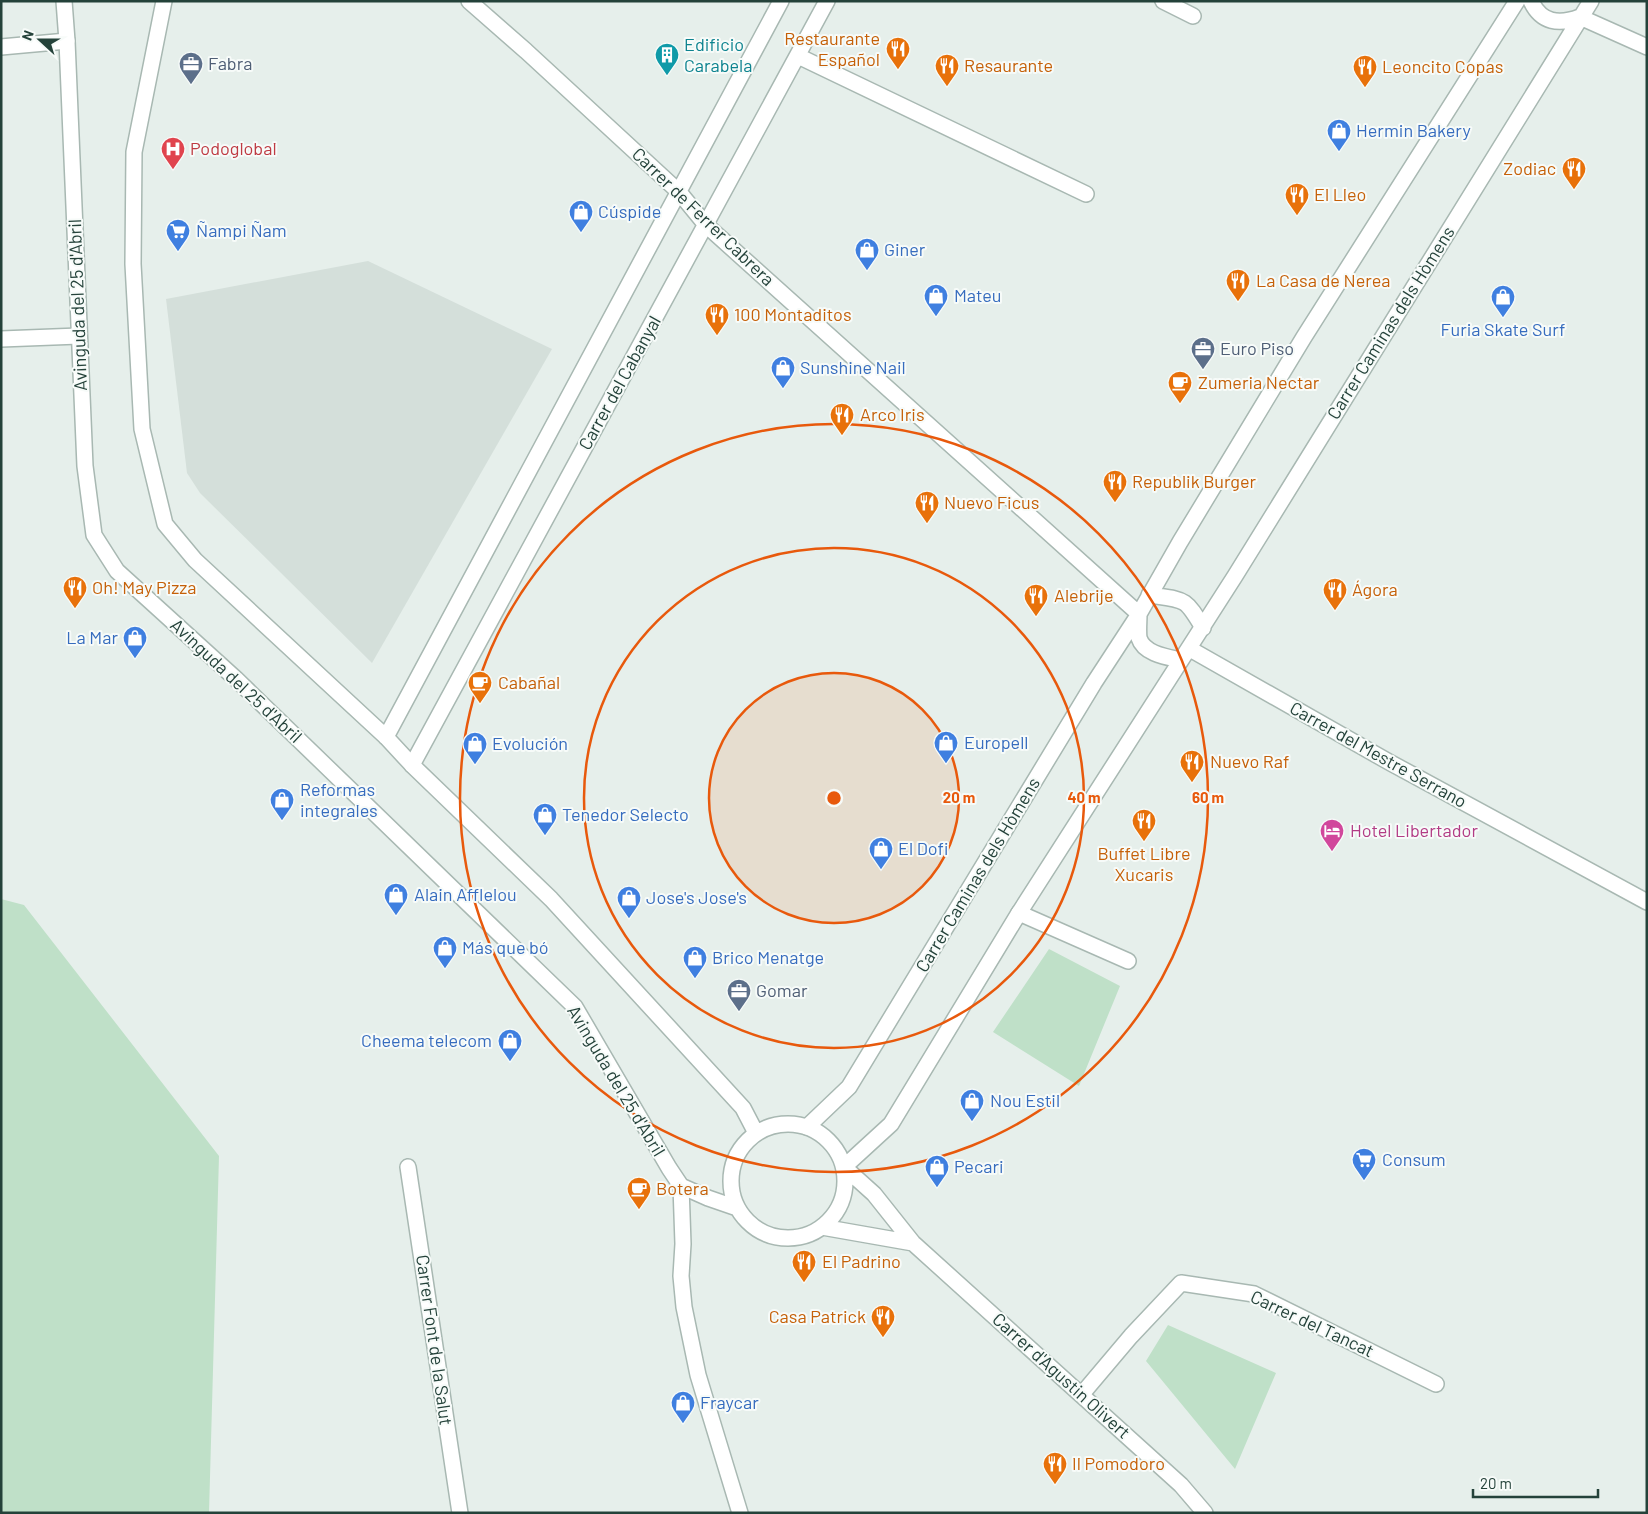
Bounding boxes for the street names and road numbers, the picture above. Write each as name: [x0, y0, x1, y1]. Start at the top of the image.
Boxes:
street label: Carrer de Ferrer Cabrera: [628, 143, 779, 290]
street label: Avinguda del 25 d'Abril: [63, 219, 91, 391]
street label: Carrer Caminas dels Hòmens: [1322, 222, 1459, 423]
street label: Carrer del Cabanyal: [573, 312, 665, 453]
street label: Avinguda del 25 d'Abril: [166, 614, 307, 747]
street label: Carrer del Mestre Serrano: [1286, 696, 1471, 812]
street label: Carrer Caminas dels Hòmens: [910, 773, 1044, 976]
street label: Avinguda del 25 d'Abril: [563, 1001, 671, 1160]
street label: Carrer Font de la Salut: [412, 1253, 458, 1427]
street label: Carrer del Tancat: [1247, 1285, 1378, 1361]
street label: Carrer d'Agustin Olivert: [988, 1308, 1135, 1443]

